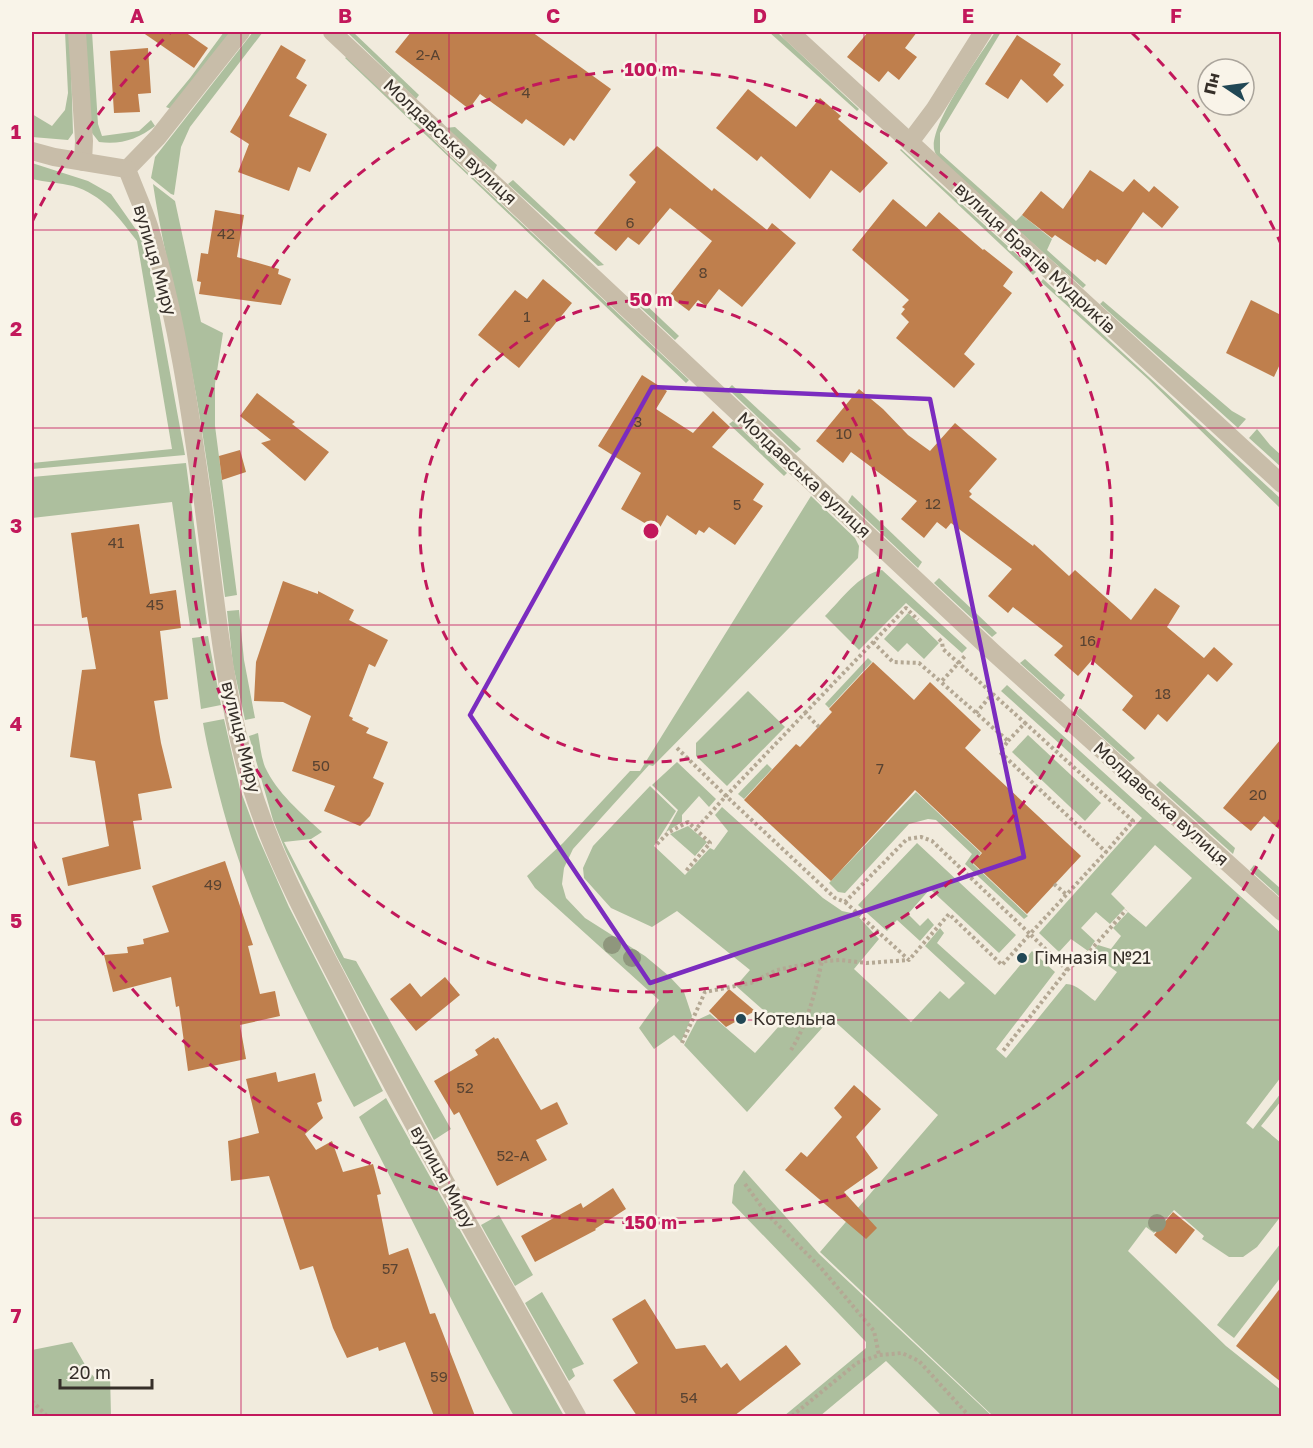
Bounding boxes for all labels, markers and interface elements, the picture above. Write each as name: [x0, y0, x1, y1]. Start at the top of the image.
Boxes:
text: A: [130, 3, 144, 27]
text: B: [338, 3, 352, 27]
text: C: [546, 3, 560, 27]
text: D: [753, 3, 767, 27]
text: E: [962, 3, 974, 27]
text: F: [1170, 3, 1182, 27]
house number: 2-А: [416, 45, 440, 63]
north arrow: [1196, 57, 1256, 117]
text: 100 m: [625, 58, 677, 80]
text: Пн: [1199, 71, 1224, 96]
street label: Молдавська вулиця: [379, 74, 522, 209]
house number: 4: [521, 83, 531, 101]
text: 1: [11, 119, 21, 143]
street label: вулиця Братів Мудриків: [951, 177, 1121, 338]
street label: вулиця Миру: [130, 202, 182, 318]
house number: 6: [625, 213, 635, 231]
house number: 42: [217, 224, 235, 242]
house number: 8: [698, 263, 708, 281]
text: 50 m: [630, 288, 672, 310]
house number: 1: [523, 307, 531, 325]
text: 2: [10, 316, 22, 340]
street label: Молдавська вулиця: [733, 407, 876, 542]
house number: 3: [634, 412, 642, 430]
house number: 10: [836, 424, 852, 442]
house number: 12: [925, 494, 941, 512]
house number: 5: [733, 495, 741, 513]
text: 3: [10, 513, 22, 537]
centre of rings: [641, 521, 661, 541]
house number: 41: [108, 533, 124, 551]
house number: 45: [146, 595, 164, 613]
house number: 16: [1080, 631, 1096, 649]
street label: вулиця Миру: [217, 679, 266, 795]
house number: 18: [1155, 684, 1171, 702]
text: 4: [10, 711, 22, 735]
street label: Молдавська вулиця: [1089, 737, 1234, 870]
house number: 50: [312, 756, 330, 774]
house number: 7: [876, 759, 884, 777]
house number: 20: [1249, 785, 1267, 803]
house number: 49: [204, 875, 222, 893]
text: 5: [10, 908, 22, 932]
place label: Гімназія №21: [1034, 946, 1151, 968]
marker: Гімназія №21: [1015, 951, 1029, 965]
place label: Котельна: [753, 1007, 836, 1029]
marker: Котельна: [734, 1012, 748, 1026]
house number: 52: [456, 1078, 474, 1096]
text: 6: [10, 1106, 22, 1130]
street label: вулиця Миру: [407, 1121, 481, 1232]
house number: 52-А: [496, 1146, 530, 1164]
text: 150 m: [625, 1211, 677, 1233]
house number: 57: [382, 1259, 398, 1277]
text: 7: [11, 1303, 22, 1327]
scale bar: [60, 1352, 152, 1390]
text: 20 m: [69, 1361, 111, 1383]
house number: 59: [430, 1367, 448, 1385]
house number: 54: [680, 1388, 698, 1406]

